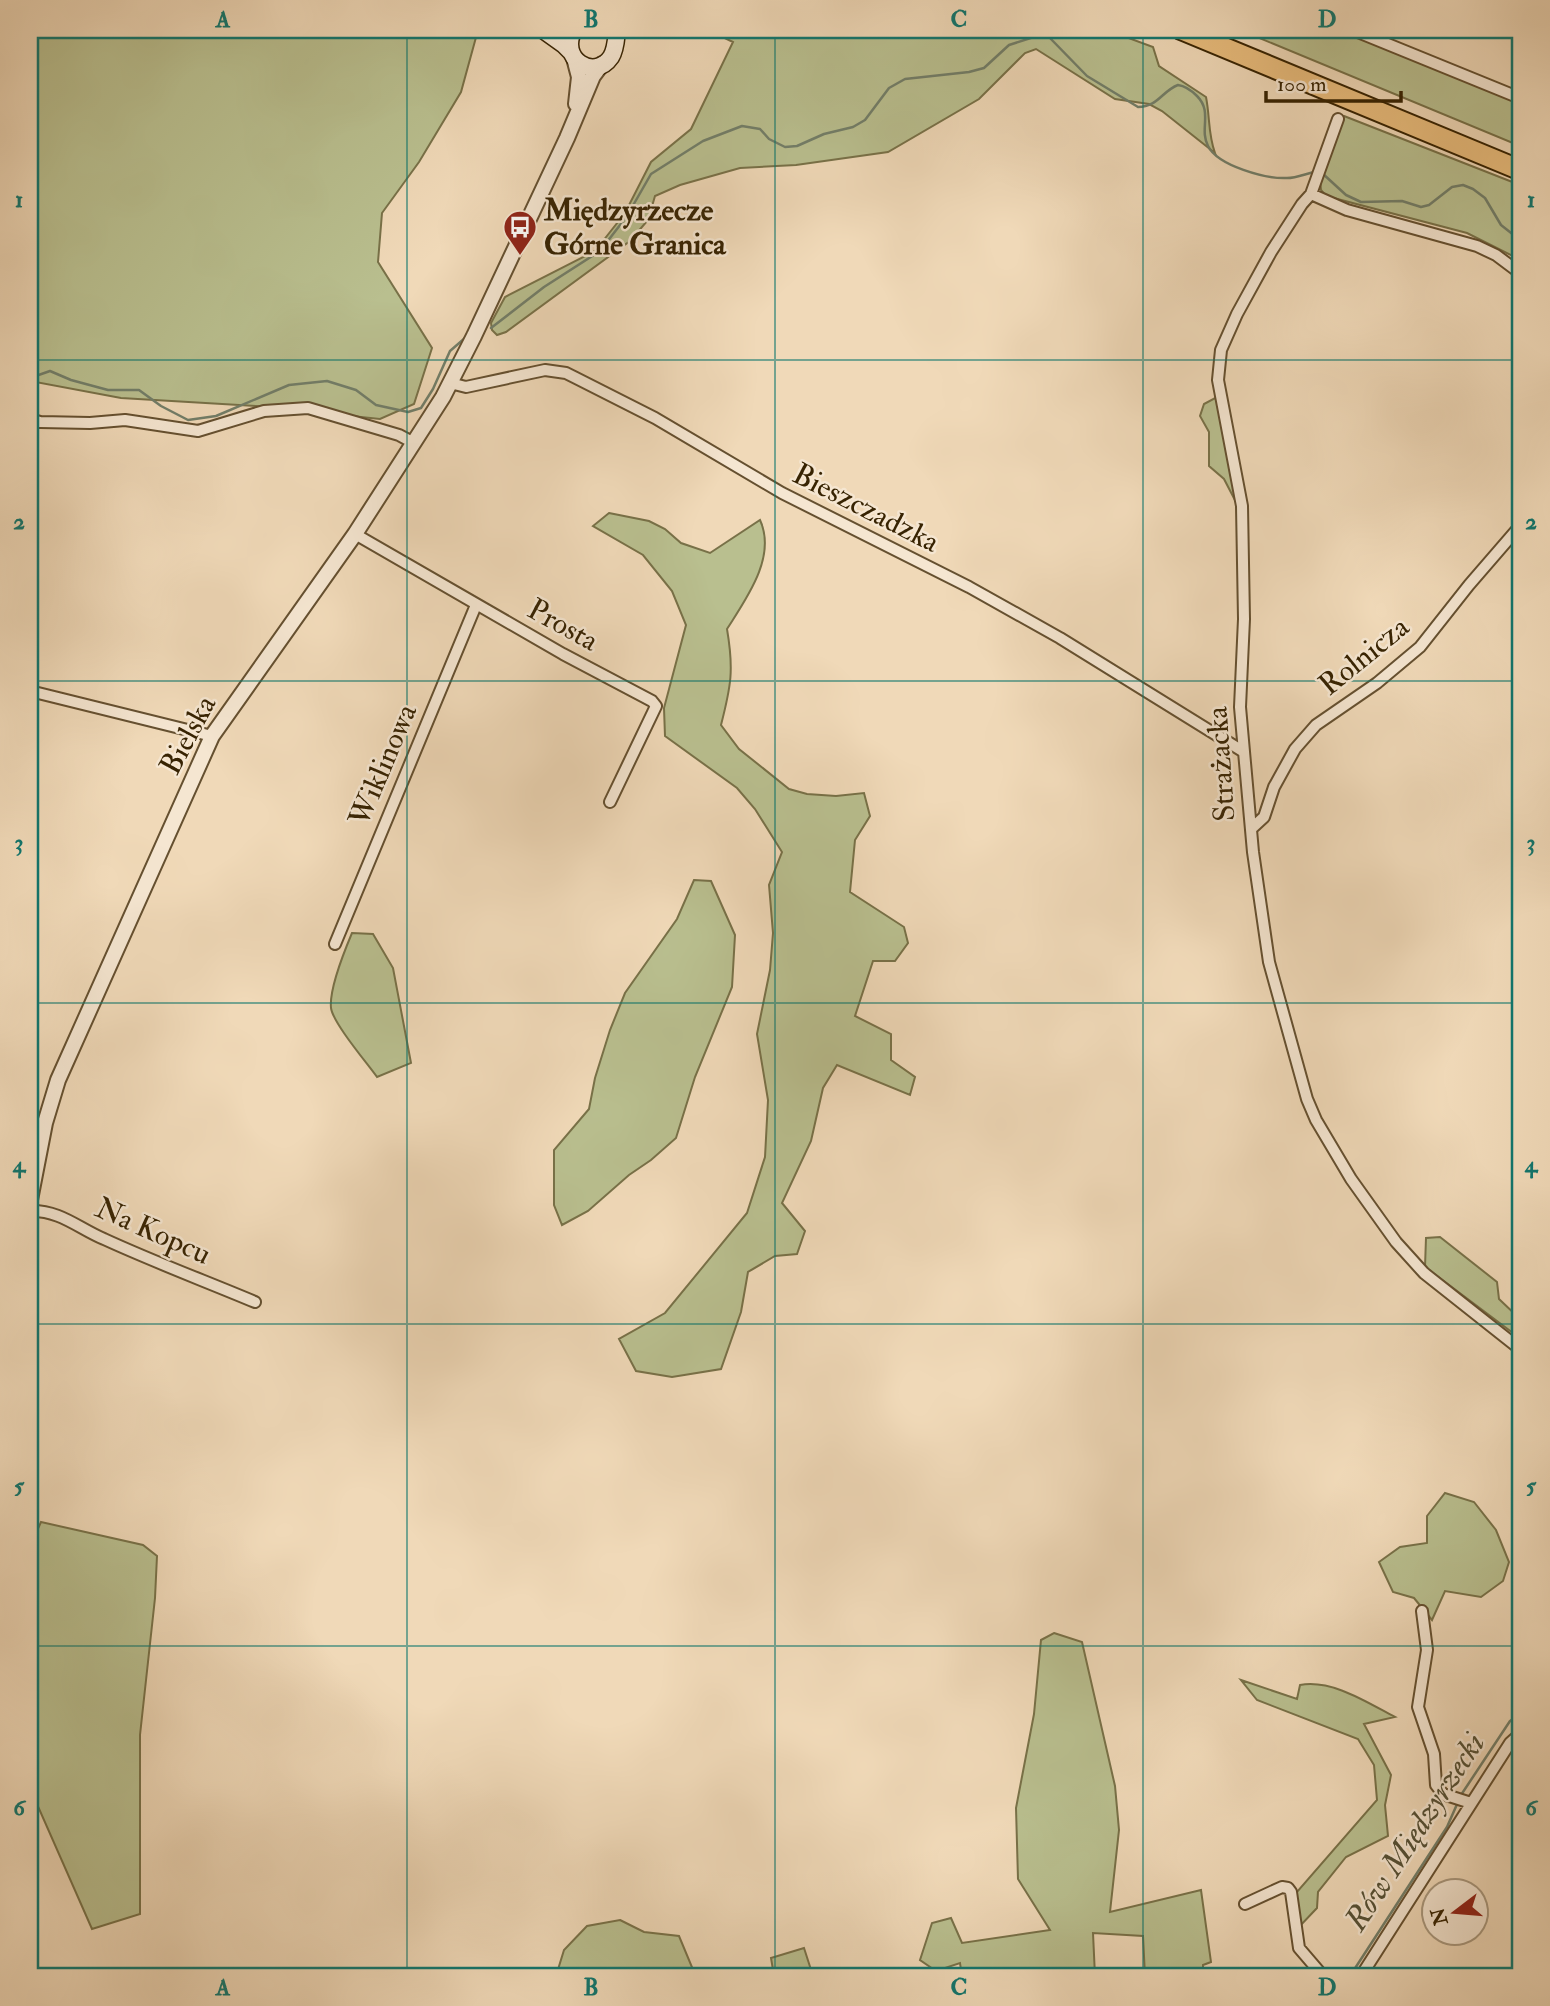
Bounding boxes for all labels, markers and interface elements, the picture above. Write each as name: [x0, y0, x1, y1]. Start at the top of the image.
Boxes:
text: A: [215, 5, 231, 34]
text: B: [583, 5, 599, 34]
text: C: [951, 5, 967, 34]
text: D: [1318, 5, 1336, 34]
scale bar: [1266, 60, 1401, 104]
text: 100 m: [1277, 71, 1327, 98]
text: 1: [15, 185, 23, 214]
text: 1: [1527, 185, 1535, 214]
place label: Międzyrzecze Górne Granica: [543, 192, 727, 263]
bus stop icon: Międzyrzecze Górne Granica: [501, 208, 539, 257]
street label: Bieszczadzka: [787, 455, 946, 561]
text: 2: [13, 507, 25, 536]
text: 2: [1525, 507, 1537, 536]
street label: Prosta: [521, 591, 605, 660]
street label: Rolnicza: [1311, 608, 1417, 704]
street label: Bielska: [152, 689, 224, 781]
street label: Wiklinowa: [340, 698, 425, 833]
street label: Strażacka: [1198, 705, 1243, 823]
text: 3: [15, 828, 23, 857]
text: 3: [1527, 828, 1535, 857]
text: 4: [12, 1150, 27, 1179]
text: 4: [1524, 1150, 1539, 1179]
street label: Na Kopcu: [90, 1189, 216, 1273]
text: 5: [14, 1471, 25, 1500]
text: 5: [1526, 1471, 1537, 1500]
water label: Rów Międzyrzecki: [1336, 1725, 1494, 1939]
text: 6: [13, 1793, 27, 1822]
text: 6: [1525, 1793, 1539, 1822]
north arrow: [1420, 1876, 1490, 1946]
text: N: [1425, 1904, 1454, 1929]
text: A: [215, 1973, 231, 2002]
text: B: [583, 1973, 599, 2002]
text: C: [951, 1973, 967, 2002]
text: D: [1318, 1973, 1336, 2002]

